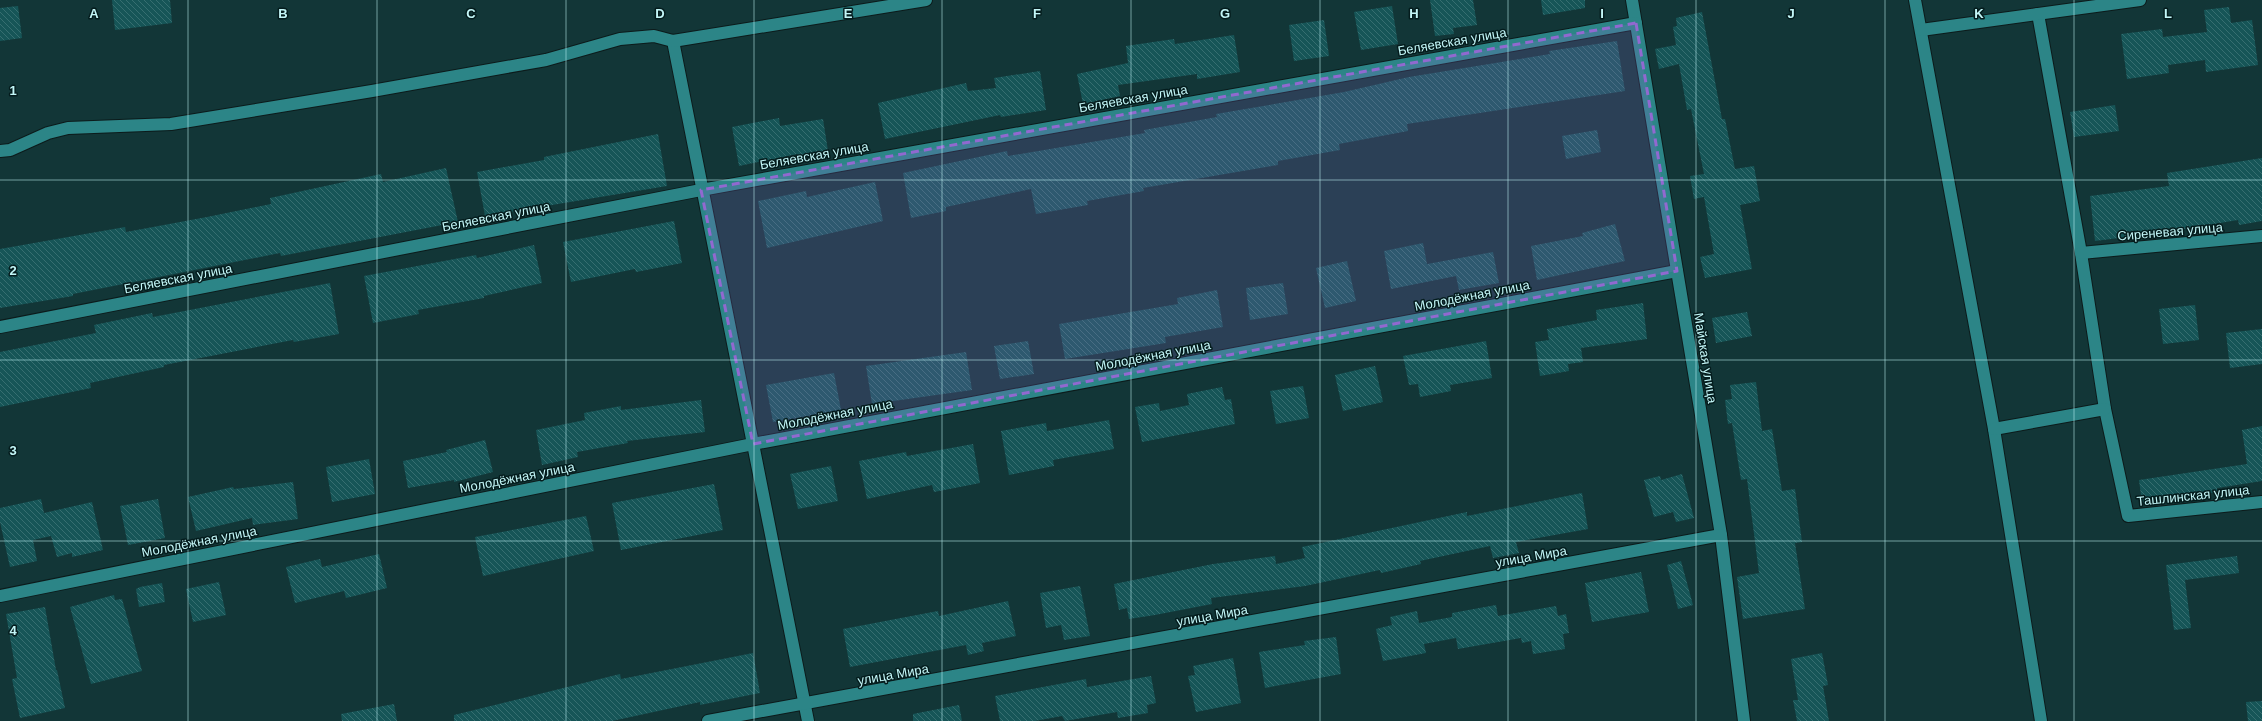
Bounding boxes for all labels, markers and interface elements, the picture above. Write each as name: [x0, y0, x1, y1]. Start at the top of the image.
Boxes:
text: A: [89, 6, 99, 21]
text: B: [278, 6, 288, 21]
text: C: [466, 6, 476, 21]
text: D: [655, 6, 665, 21]
text: E: [844, 6, 853, 21]
text: F: [1033, 6, 1041, 21]
text: G: [1220, 6, 1230, 21]
text: H: [1409, 6, 1419, 21]
text: I: [1600, 6, 1604, 21]
text: J: [1787, 6, 1795, 21]
text: K: [1974, 6, 1984, 21]
text: L: [2164, 6, 2172, 21]
street label: Беляевская улица: [1397, 24, 1508, 58]
street label: Беляевская улица: [1078, 81, 1189, 115]
text: 1: [9, 83, 17, 98]
street label: Беляевская улица: [759, 138, 870, 172]
street label: Беляевская улица: [441, 198, 552, 234]
street label: Сиреневая улица: [2117, 219, 2224, 244]
street label: Беляевская улица: [123, 260, 234, 296]
text: 2: [9, 263, 17, 278]
street label: Молодёжная улица: [1413, 277, 1532, 314]
street label: Майская улица: [1691, 312, 1720, 405]
street label: Молодёжная улица: [1094, 337, 1213, 374]
street label: Молодёжная улица: [776, 396, 895, 433]
text: 3: [9, 443, 17, 458]
street label: Молодёжная улица: [458, 459, 577, 496]
street label: Ташлинская улица: [2136, 482, 2251, 509]
street label: Молодёжная улица: [140, 523, 259, 560]
street label: улица Мира: [1494, 543, 1569, 570]
street label: улица Мира: [1175, 602, 1250, 629]
text: 4: [9, 623, 17, 638]
street label: улица Мира: [856, 661, 931, 688]

